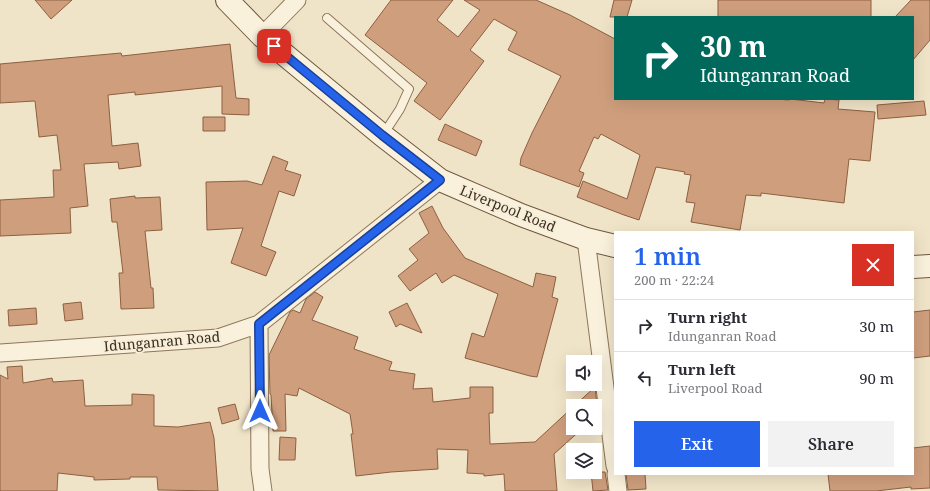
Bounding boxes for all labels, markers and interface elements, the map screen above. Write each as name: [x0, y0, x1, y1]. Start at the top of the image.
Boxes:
text: 30 m: [700, 27, 767, 65]
pin: [257, 29, 291, 63]
icon: right: [634, 32, 686, 84]
icon: arrive: [263, 35, 285, 57]
text: Idunganran Road: [700, 63, 850, 87]
street label: Liverpool Road: [457, 180, 559, 236]
text: 1 min: [634, 239, 701, 272]
button: close: [852, 244, 894, 286]
text: 200 m · 22:24: [634, 271, 714, 289]
text: Turn right: [668, 307, 747, 327]
icon: right: [634, 315, 656, 337]
text: 30 m: [859, 316, 894, 336]
street label: Idunganran Road: [103, 326, 221, 356]
text: Idunganran Road: [668, 327, 776, 345]
map controls: [566, 355, 602, 479]
button: sound: [566, 355, 602, 391]
text: Turn left: [668, 359, 736, 379]
icon: left: [634, 367, 656, 389]
text: 90 m: [859, 368, 894, 388]
text: Liverpool Road: [668, 379, 763, 397]
position arrow: [239, 390, 281, 432]
button: search: [566, 399, 602, 435]
button: Exit: [634, 421, 760, 467]
button: Share: [768, 421, 894, 467]
button: layers: [566, 443, 602, 479]

